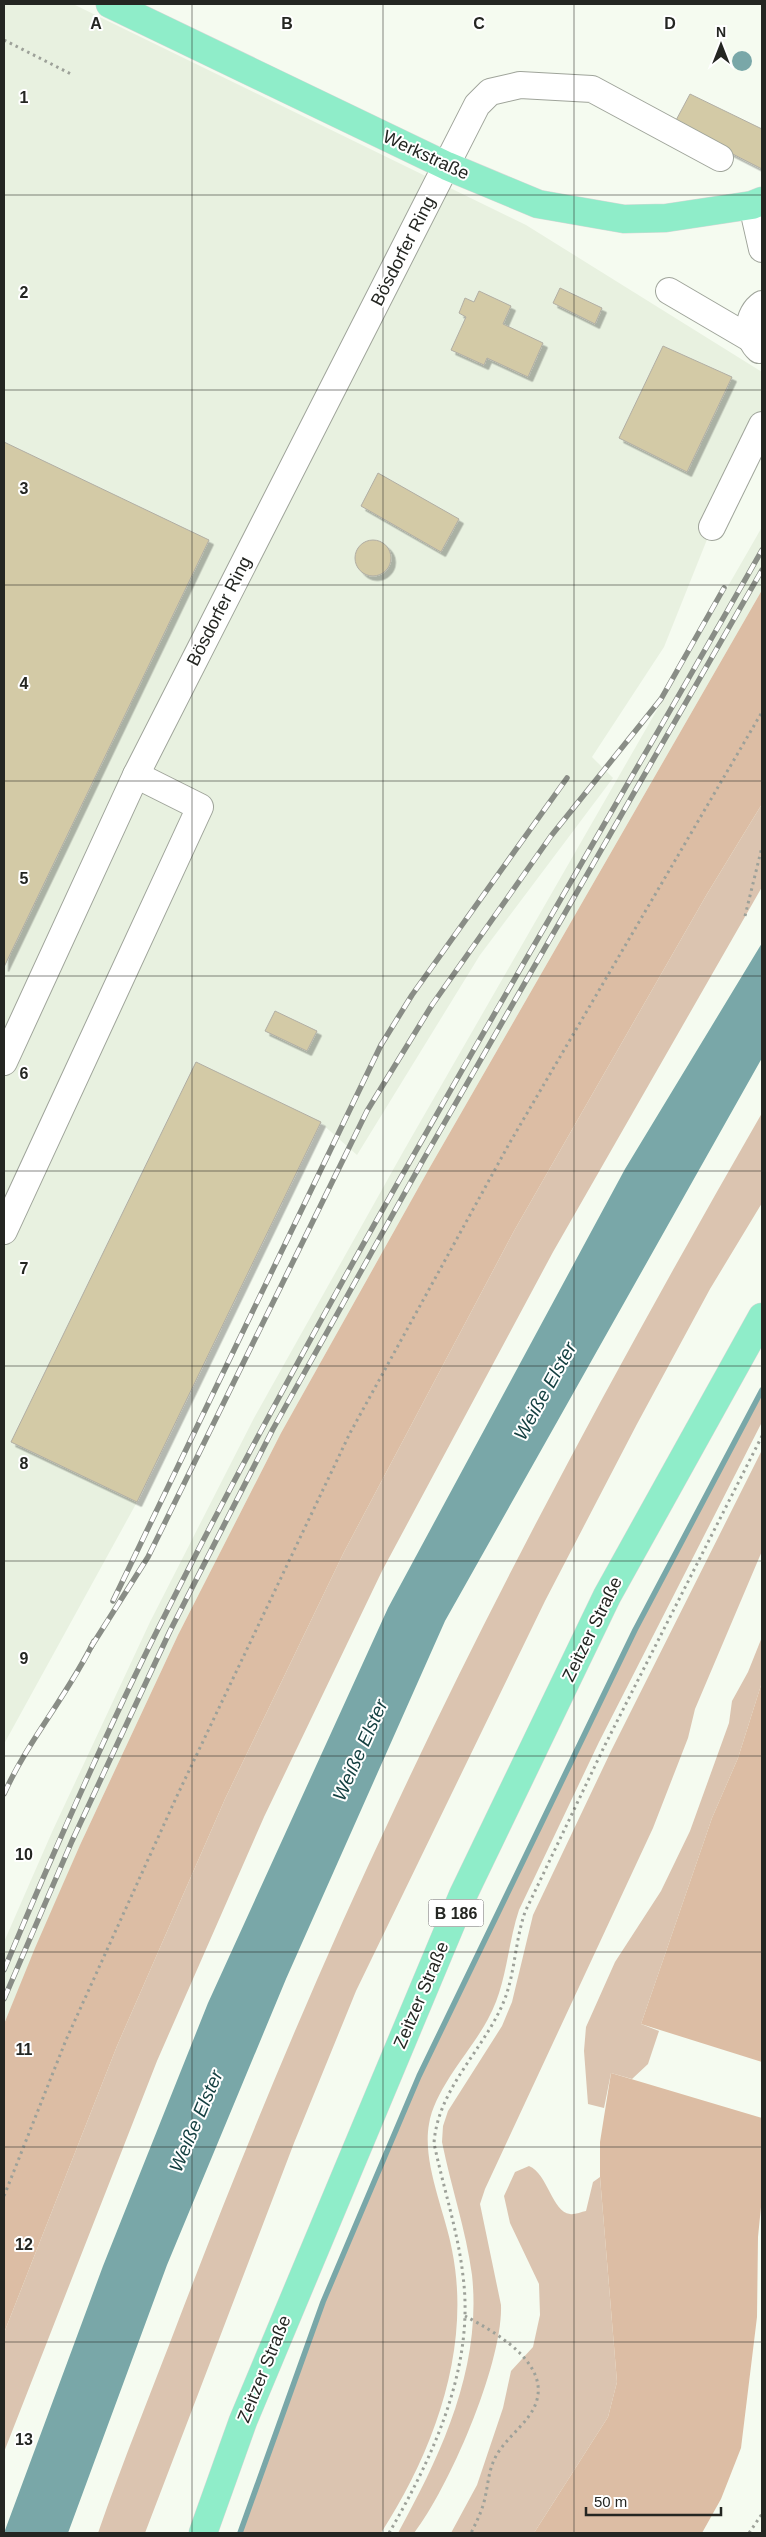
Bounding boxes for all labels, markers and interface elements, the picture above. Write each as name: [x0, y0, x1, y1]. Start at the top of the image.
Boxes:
text: A: [90, 15, 102, 32]
text: B: [281, 15, 293, 32]
text: C: [473, 15, 485, 32]
text: D: [664, 15, 676, 32]
north arrow: [696, 20, 746, 70]
text: N: [716, 24, 726, 40]
text: 1: [20, 89, 29, 106]
street label: Werkstraße: [380, 126, 472, 184]
street label: Bösdorfer Ring: [367, 193, 439, 309]
text: 2: [20, 284, 29, 301]
text: 3: [20, 480, 29, 497]
street label: Bösdorfer Ring: [183, 553, 255, 669]
text: 4: [20, 675, 29, 692]
text: 5: [20, 870, 29, 887]
text: 6: [20, 1065, 29, 1082]
text: 7: [20, 1260, 29, 1277]
water label: Weiße Elster: [510, 1338, 581, 1443]
text: 8: [20, 1455, 29, 1472]
street label: Zeitzer Straße: [558, 1573, 626, 1685]
text: 9: [20, 1650, 29, 1667]
water label: Weiße Elster: [328, 1696, 392, 1804]
text: 10: [15, 1846, 33, 1863]
road number: B 186: [428, 1900, 484, 1926]
street label: Zeitzer Straße: [390, 1939, 452, 2051]
text: 11: [16, 2041, 33, 2058]
water label: Weiße Elster: [165, 2066, 227, 2175]
text: 12: [15, 2236, 33, 2253]
street label: Zeitzer Straße: [233, 2312, 295, 2426]
text: 13: [15, 2431, 33, 2448]
scale bar: [586, 2484, 721, 2516]
text: 50 m: [594, 2493, 627, 2510]

